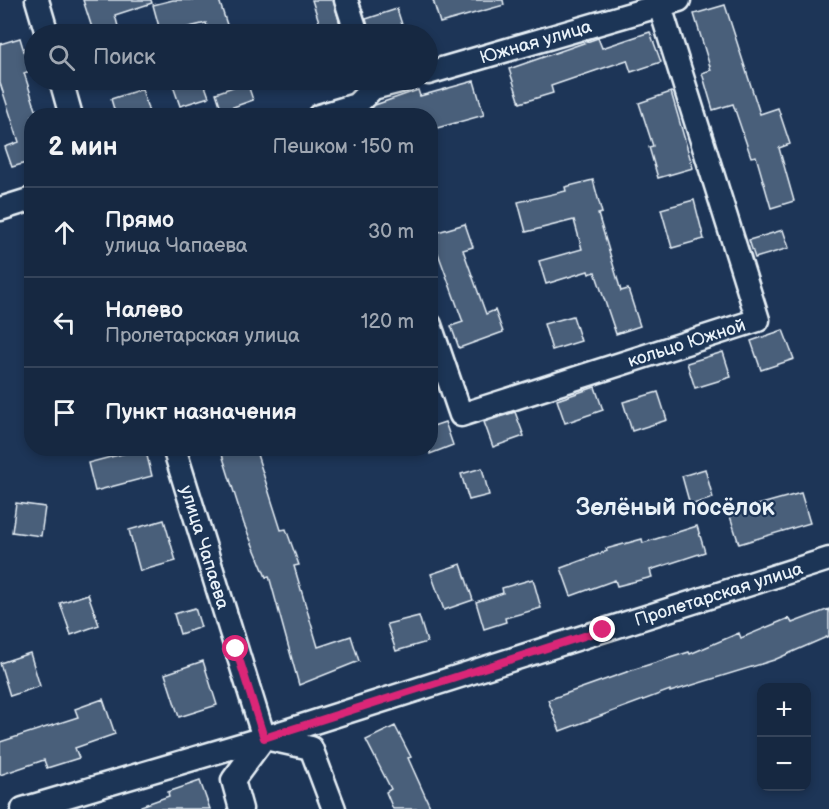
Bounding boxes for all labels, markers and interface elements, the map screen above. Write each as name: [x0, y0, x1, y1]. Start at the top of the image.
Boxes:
street label: Южная улица: [477, 15, 594, 68]
search box: [24, 24, 438, 90]
icon: search: [45, 41, 78, 74]
text: Поиск: [93, 44, 156, 71]
text: 2 мин: [48, 132, 118, 163]
text: Пешком · 150 m: [273, 135, 414, 159]
text: Прямо: [105, 207, 174, 234]
icon: ahead: [48, 216, 81, 249]
text: 30 m: [368, 220, 414, 244]
text: улица Чапаева: [105, 234, 248, 258]
text: Налево: [105, 297, 183, 324]
icon: left: [48, 306, 81, 339]
text: 120 m: [361, 310, 414, 334]
street label: кольцо Южной: [625, 314, 748, 372]
text: Пролетарская улица: [105, 324, 300, 348]
icon: arrive: [48, 396, 81, 429]
text: Пункт назначения: [105, 399, 297, 426]
street label: улица Чапаева: [176, 483, 234, 612]
district label: Зелёный посёлок: [575, 493, 776, 522]
street label: Пролетарская улица: [632, 557, 806, 631]
route end: [589, 616, 615, 642]
route start: [222, 635, 248, 661]
map controls: [757, 683, 811, 791]
button: +: [757, 683, 811, 737]
button: −: [757, 737, 811, 791]

